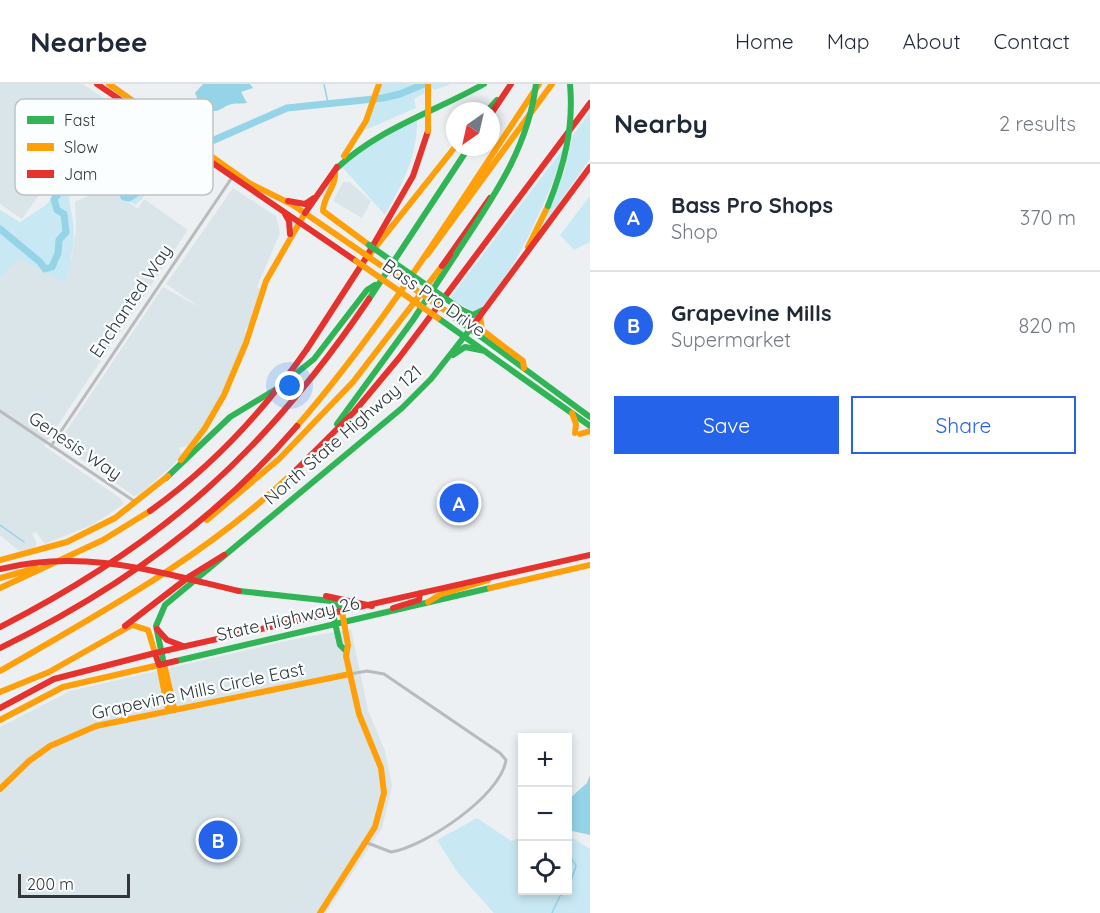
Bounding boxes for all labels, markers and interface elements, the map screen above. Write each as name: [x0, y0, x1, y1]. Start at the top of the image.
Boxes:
text: Nearbee: [30, 24, 148, 59]
text: Home: [735, 28, 794, 54]
text: Map: [827, 28, 870, 54]
text: About: [903, 28, 961, 54]
text: Contact: [994, 28, 1070, 54]
legend: [15, 99, 213, 195]
north arrow: [446, 102, 500, 156]
text: Nearby: [614, 107, 708, 140]
text: Fast: [64, 110, 95, 130]
text: 2 results: [999, 111, 1076, 136]
text: Slow: [64, 137, 98, 157]
text: Jam: [64, 164, 97, 184]
text: Bass Pro Shops: [671, 191, 833, 219]
text: A: [627, 205, 640, 230]
text: 370 m: [1020, 205, 1076, 230]
text: Shop: [671, 219, 718, 244]
street label: Enchanted Way: [84, 240, 177, 362]
street label: Bass Pro Drive: [378, 254, 490, 342]
text: Grapevine Mills: [671, 299, 832, 327]
text: B: [627, 313, 640, 338]
text: 820 m: [1019, 313, 1076, 338]
text: Supermarket: [671, 327, 791, 352]
street label: North State Highway 121: [259, 360, 426, 509]
your location: [275, 371, 304, 400]
button: Save: [614, 396, 839, 454]
button: Share: [851, 396, 1076, 454]
street label: Genesis Way: [24, 406, 126, 485]
pin: A: [440, 480, 478, 526]
street label: State Highway 26: [214, 591, 362, 646]
street label: Grapevine Mills Circle East: [90, 657, 306, 724]
map controls: [518, 733, 572, 895]
button: +: [518, 733, 572, 787]
button: −: [518, 787, 572, 841]
pin: B: [198, 818, 238, 862]
button: locate: [518, 841, 572, 895]
scale bar: [18, 871, 130, 898]
text: 200 m: [27, 874, 74, 894]

